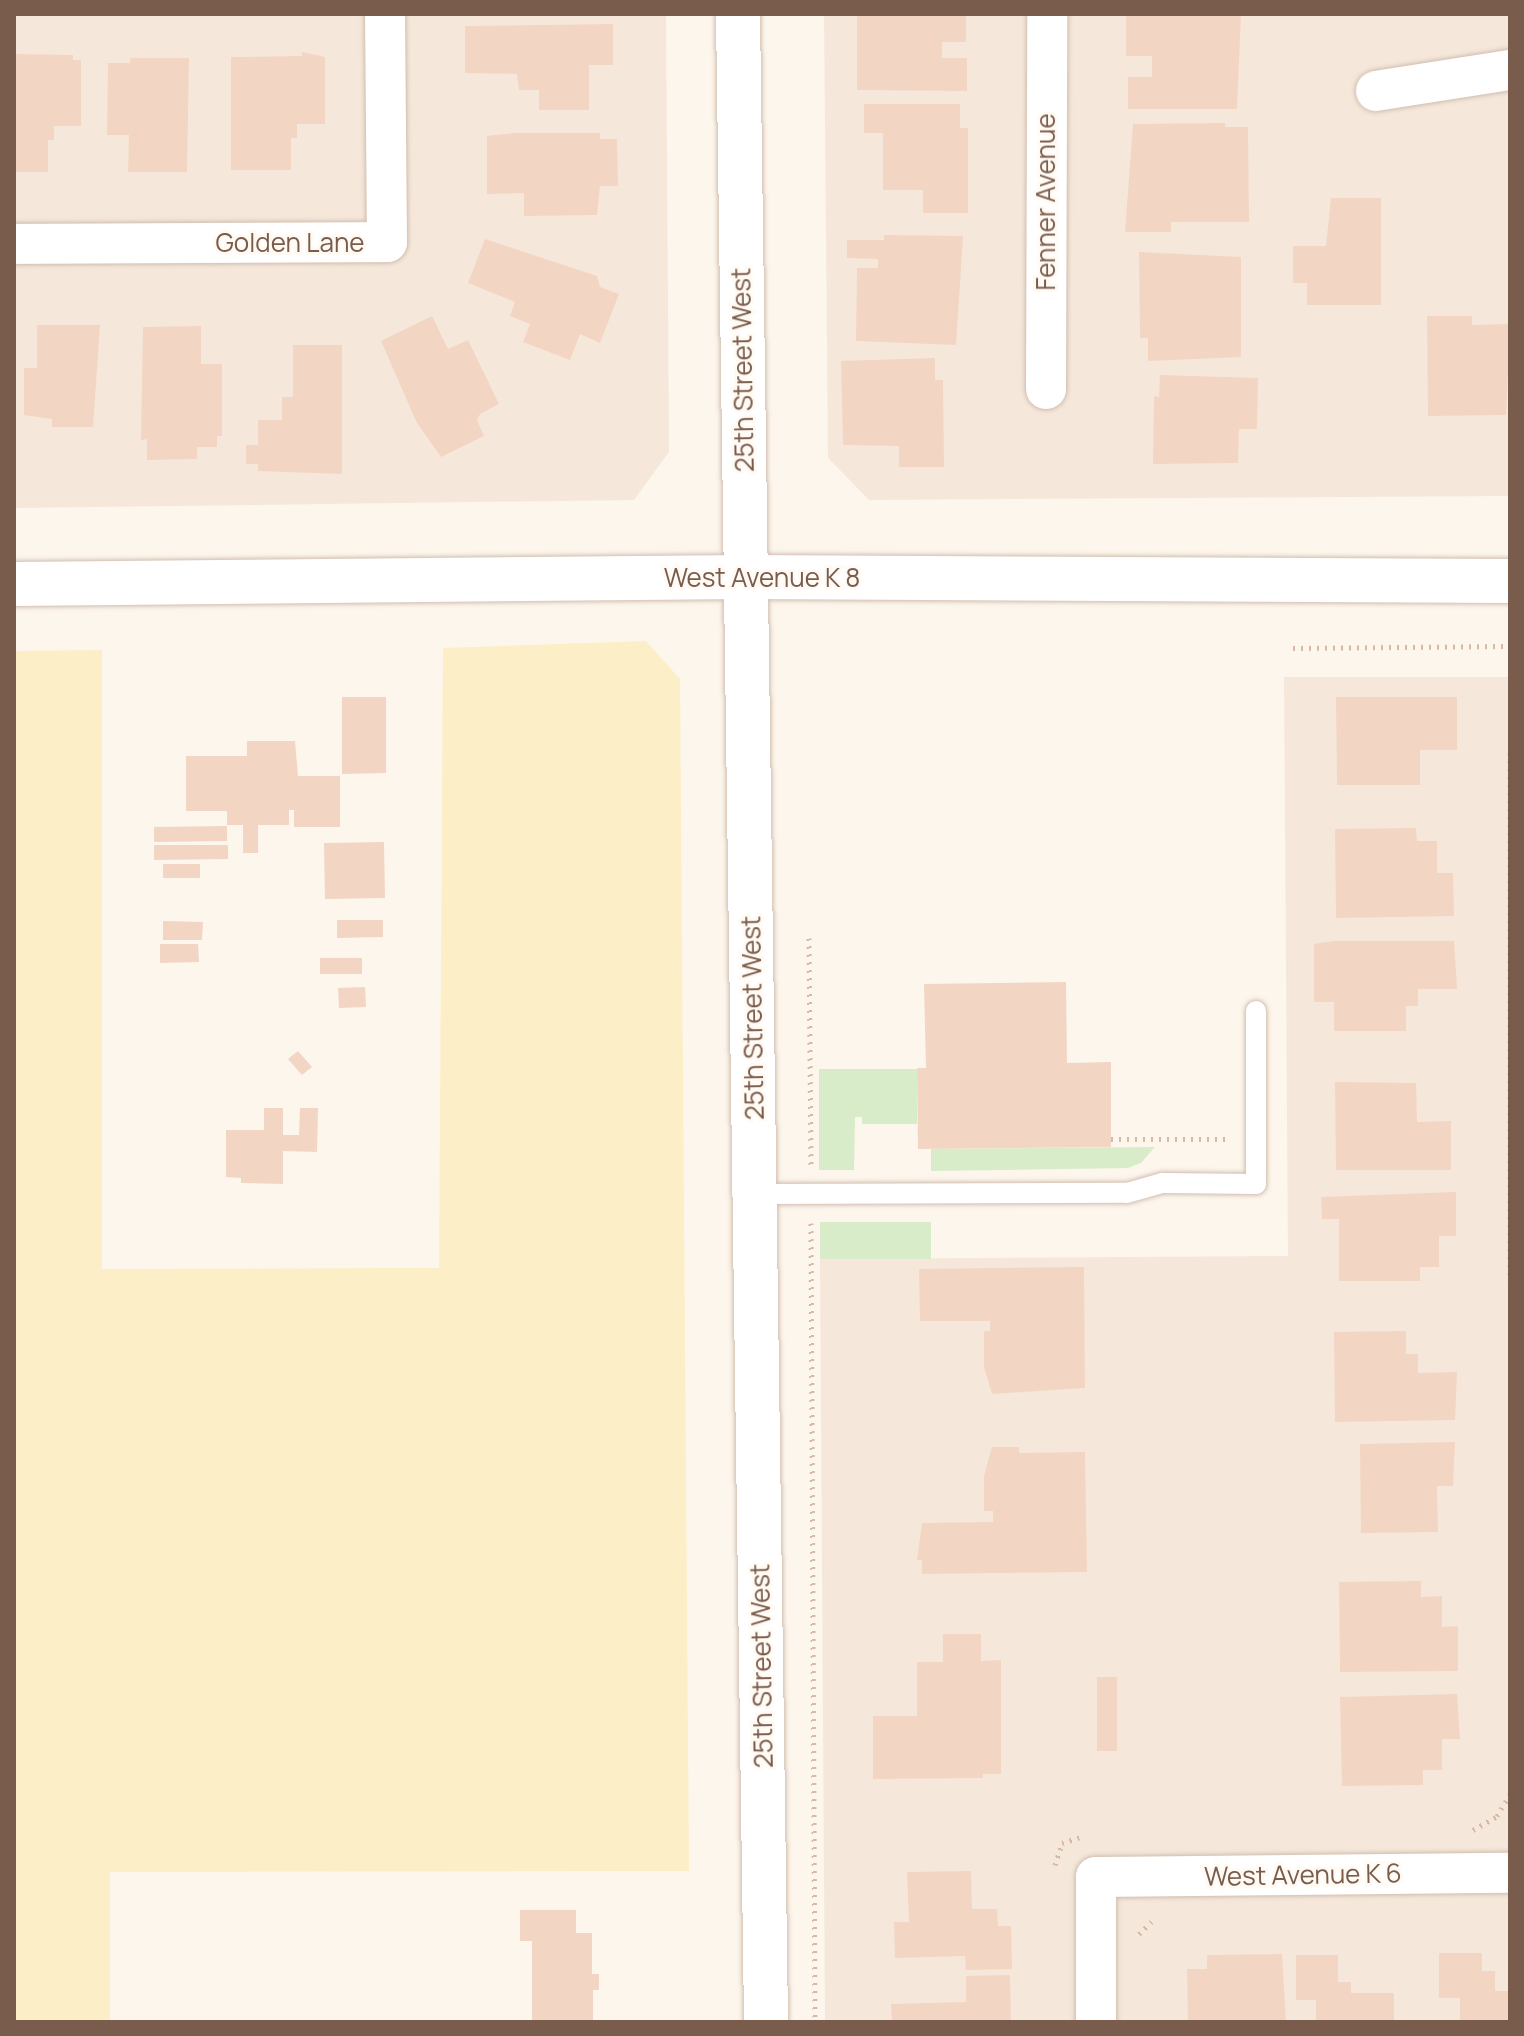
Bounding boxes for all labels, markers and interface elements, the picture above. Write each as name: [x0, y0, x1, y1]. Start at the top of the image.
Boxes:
street label: Fenner Avenue: [1030, 113, 1062, 291]
street label: Golden Lane: [216, 227, 364, 259]
street label: 25th Street West: [726, 268, 760, 472]
street label: West Avenue K 8: [663, 562, 861, 594]
street label: 25th Street West: [736, 916, 770, 1120]
street label: 25th Street West: [745, 1564, 779, 1768]
street label: West Avenue K 6: [1204, 1858, 1402, 1892]

